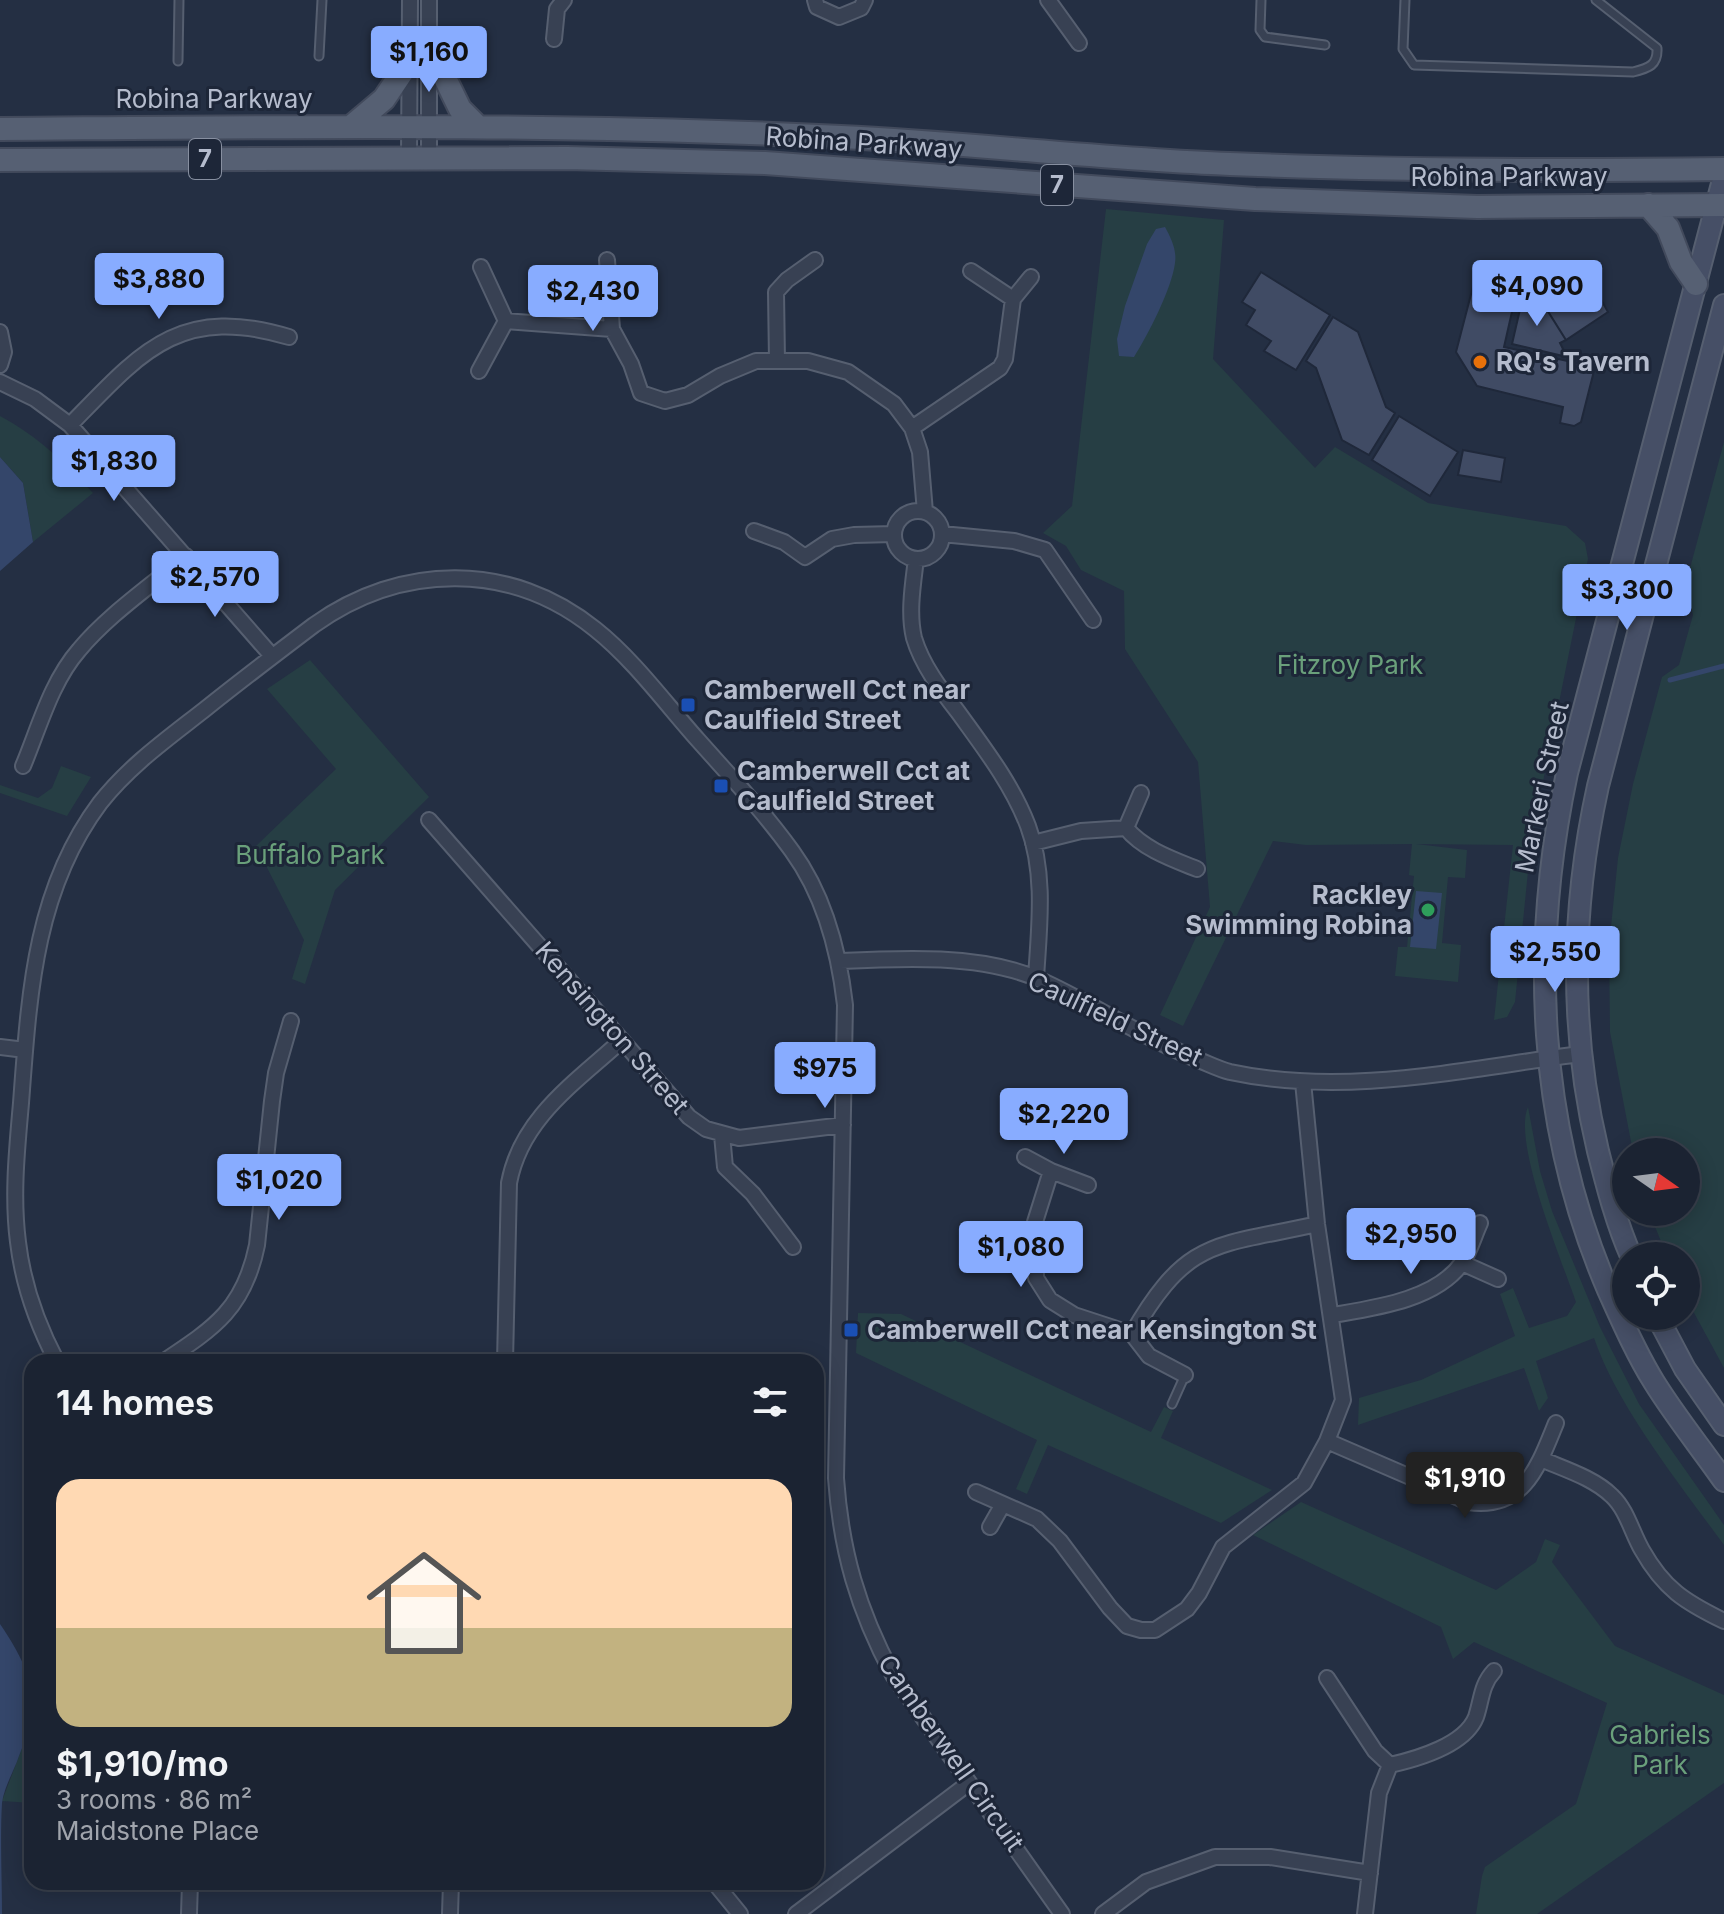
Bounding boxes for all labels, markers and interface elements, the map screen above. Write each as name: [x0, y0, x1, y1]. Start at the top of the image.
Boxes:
pin: $1,160: [364, 26, 494, 94]
text: $1,160: [389, 36, 469, 67]
street label: Robina Parkway: [115, 83, 313, 114]
street label: Robina Parkway: [765, 120, 963, 165]
road number: 7: [189, 139, 221, 179]
street label: Robina Parkway: [1410, 161, 1608, 192]
road number: 7: [1041, 165, 1073, 205]
pin: $3,880: [94, 253, 224, 321]
pin: $4,090: [1472, 260, 1602, 328]
text: $3,880: [113, 263, 205, 294]
pin: $2,430: [528, 265, 658, 333]
text: $4,090: [1490, 270, 1584, 301]
text: $2,430: [546, 275, 640, 306]
place label: RQ's Tavern: [1496, 346, 1650, 377]
marker: RQ's Tavern: [1471, 353, 1489, 371]
pin: $1,830: [49, 435, 179, 503]
text: $1,830: [70, 445, 158, 476]
pin: $2,570: [150, 551, 280, 619]
text: $2,570: [170, 561, 260, 592]
pin: $3,300: [1562, 564, 1692, 632]
text: $3,300: [1580, 574, 1674, 605]
park label: Fitzroy Park: [1277, 649, 1423, 680]
place label: Camberwell Cct near Caulfield Street: [704, 674, 970, 735]
marker: Camberwell Cct near Caulfield Street: [679, 696, 697, 714]
street label: Markeri Street: [1508, 698, 1575, 875]
place label: Camberwell Cct at Caulfield Street: [737, 755, 971, 816]
marker: Camberwell Cct at Caulfield Street: [712, 777, 730, 795]
park label: Buffalo Park: [235, 839, 385, 870]
place label: Rackley Swimming Robina: [1185, 879, 1412, 940]
marker: Rackley Swimming Robina: [1419, 901, 1437, 919]
pin: $2,550: [1490, 926, 1620, 994]
street label: Kensington Street: [529, 935, 696, 1120]
text: $2,550: [1509, 936, 1601, 967]
street label: Caulfield Street: [1023, 965, 1208, 1073]
pin: $975: [778, 1042, 872, 1110]
text: $975: [793, 1052, 857, 1083]
pin: $2,220: [999, 1088, 1129, 1156]
text: $2,220: [1018, 1098, 1110, 1129]
north arrow: [1612, 1138, 1700, 1226]
map controls: [1612, 1138, 1700, 1330]
pin: $1,020: [214, 1154, 344, 1222]
text: $1,020: [235, 1164, 323, 1195]
pin: $2,950: [1346, 1208, 1476, 1276]
text: $2,950: [1365, 1218, 1457, 1249]
pin: $1,080: [956, 1221, 1086, 1289]
text: $1,080: [977, 1231, 1065, 1262]
button: locate: [1612, 1242, 1700, 1330]
place label: Camberwell Cct near Kensington St: [867, 1314, 1317, 1345]
marker: Camberwell Cct near Kensington St: [842, 1321, 860, 1339]
icon: filters: [748, 1380, 792, 1424]
text: 14 homes: [56, 1382, 214, 1423]
pin: $1,910: [1400, 1452, 1530, 1520]
text: $1,910: [1424, 1462, 1506, 1493]
icon: home: [352, 1531, 496, 1675]
street label: Camberwell Circuit: [872, 1648, 1031, 1857]
park label: Gabriels Park: [1609, 1719, 1711, 1780]
text: $1,910/mo: [56, 1743, 229, 1784]
text: 3 rooms · 86 m²: [56, 1784, 252, 1815]
text: Maidstone Place: [56, 1815, 259, 1846]

